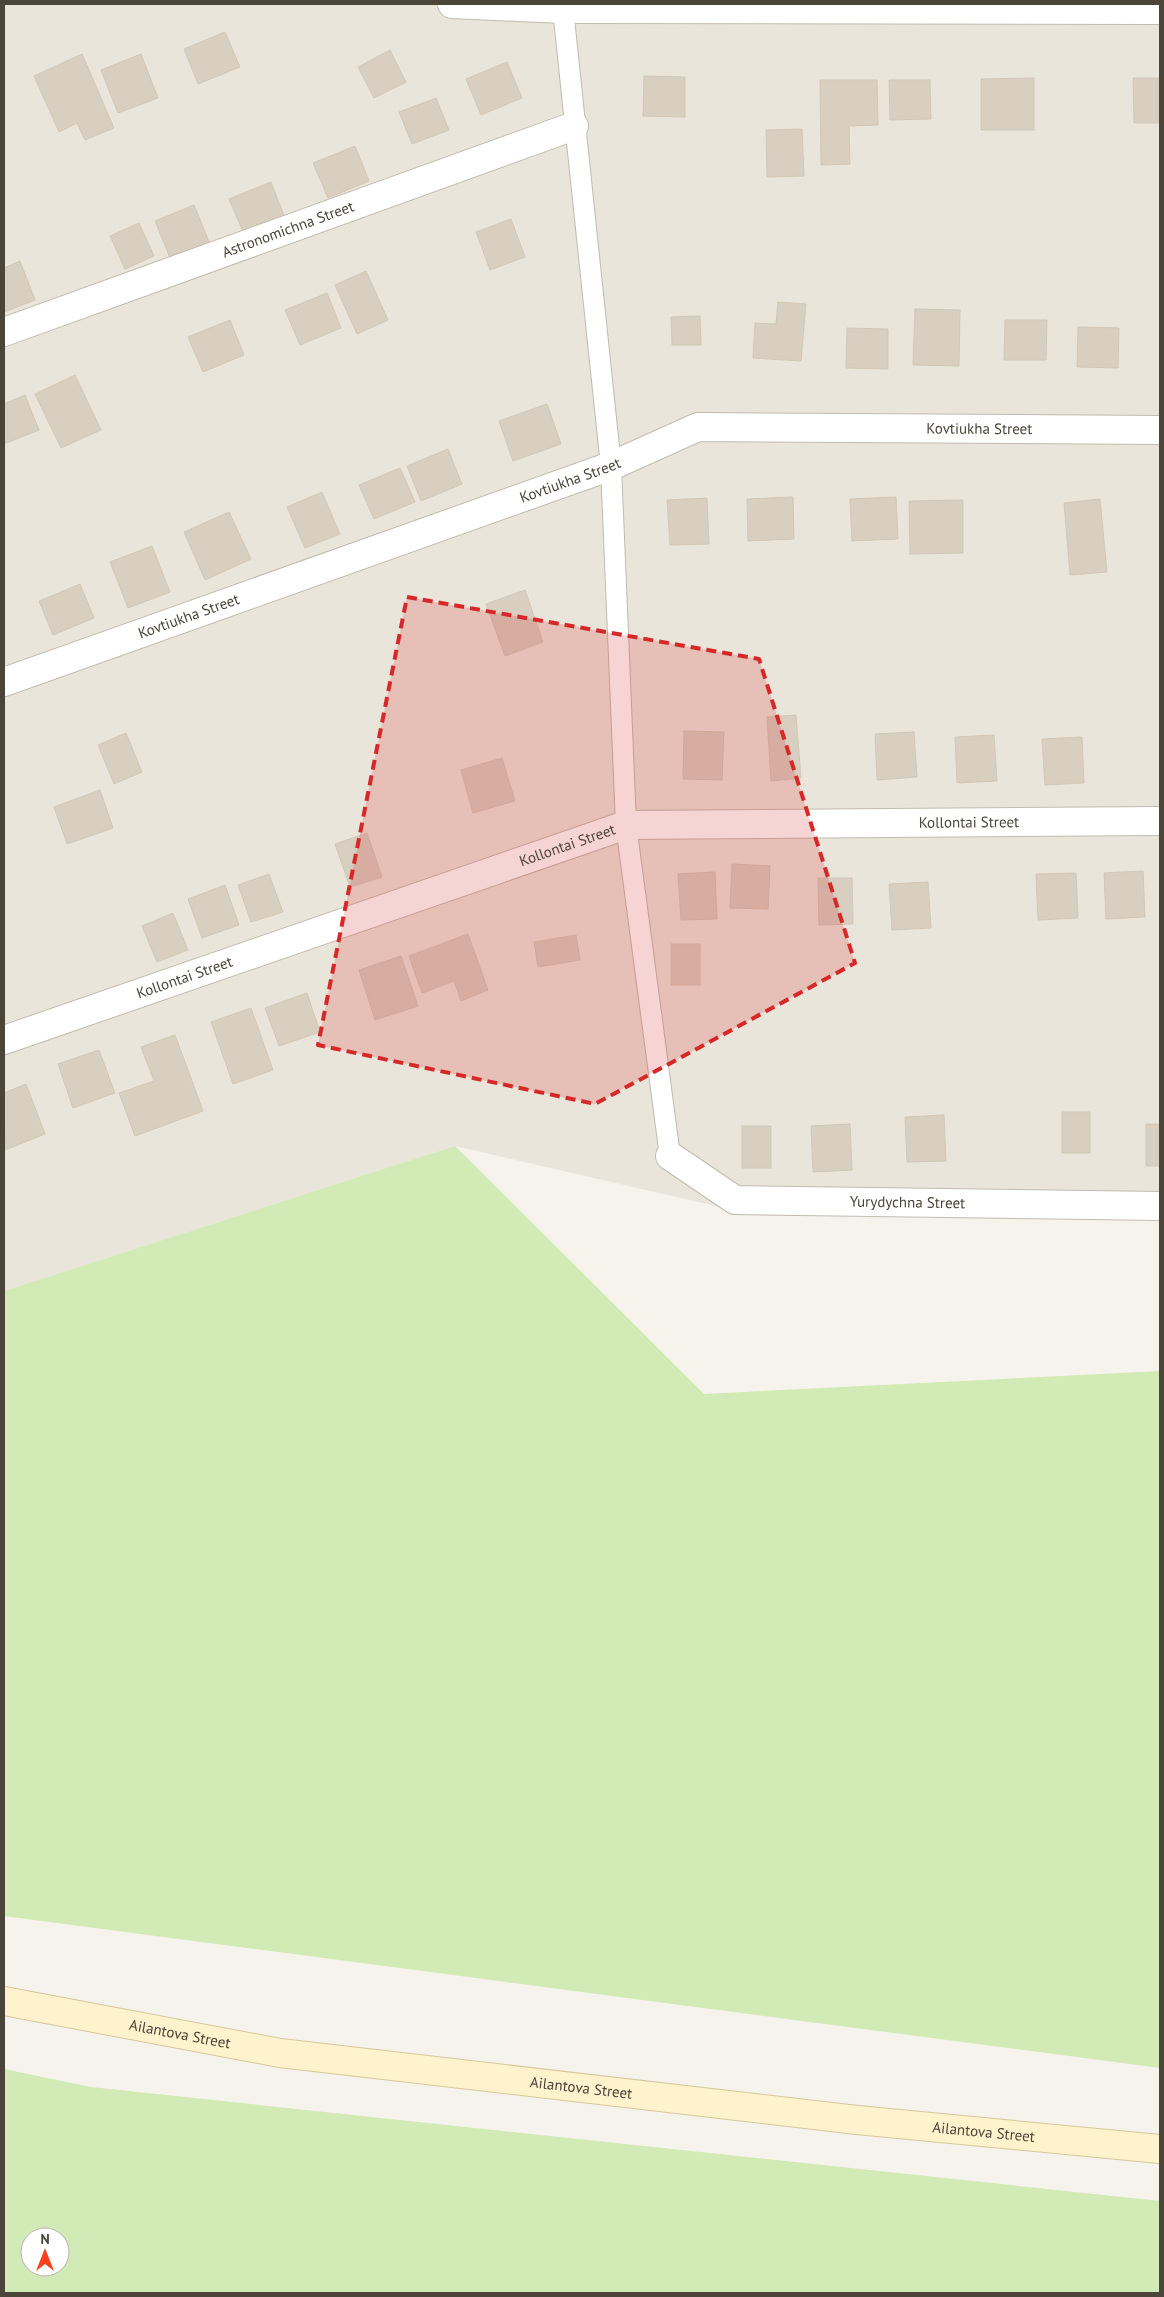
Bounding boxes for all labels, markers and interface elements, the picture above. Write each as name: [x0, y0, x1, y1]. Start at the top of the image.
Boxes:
street label: Astronomichna Street: [219, 196, 356, 261]
street label: Kovtiukha Street: [926, 418, 1032, 438]
street label: Kovtiukha Street: [517, 453, 624, 507]
street label: Kovtiukha Street: [135, 589, 242, 643]
street label: Kollontai Street: [919, 812, 1019, 832]
street label: Kollontai Street: [517, 819, 618, 870]
street label: Kollontai Street: [134, 952, 235, 1003]
street label: Yurydychna Street: [850, 1192, 965, 1212]
street label: Ailantova Street: [128, 2015, 232, 2052]
street label: Ailantova Street: [529, 2072, 633, 2103]
street label: Ailantova Street: [932, 2117, 1036, 2146]
north arrow: [20, 2227, 70, 2277]
text: N: [40, 2230, 50, 2248]

